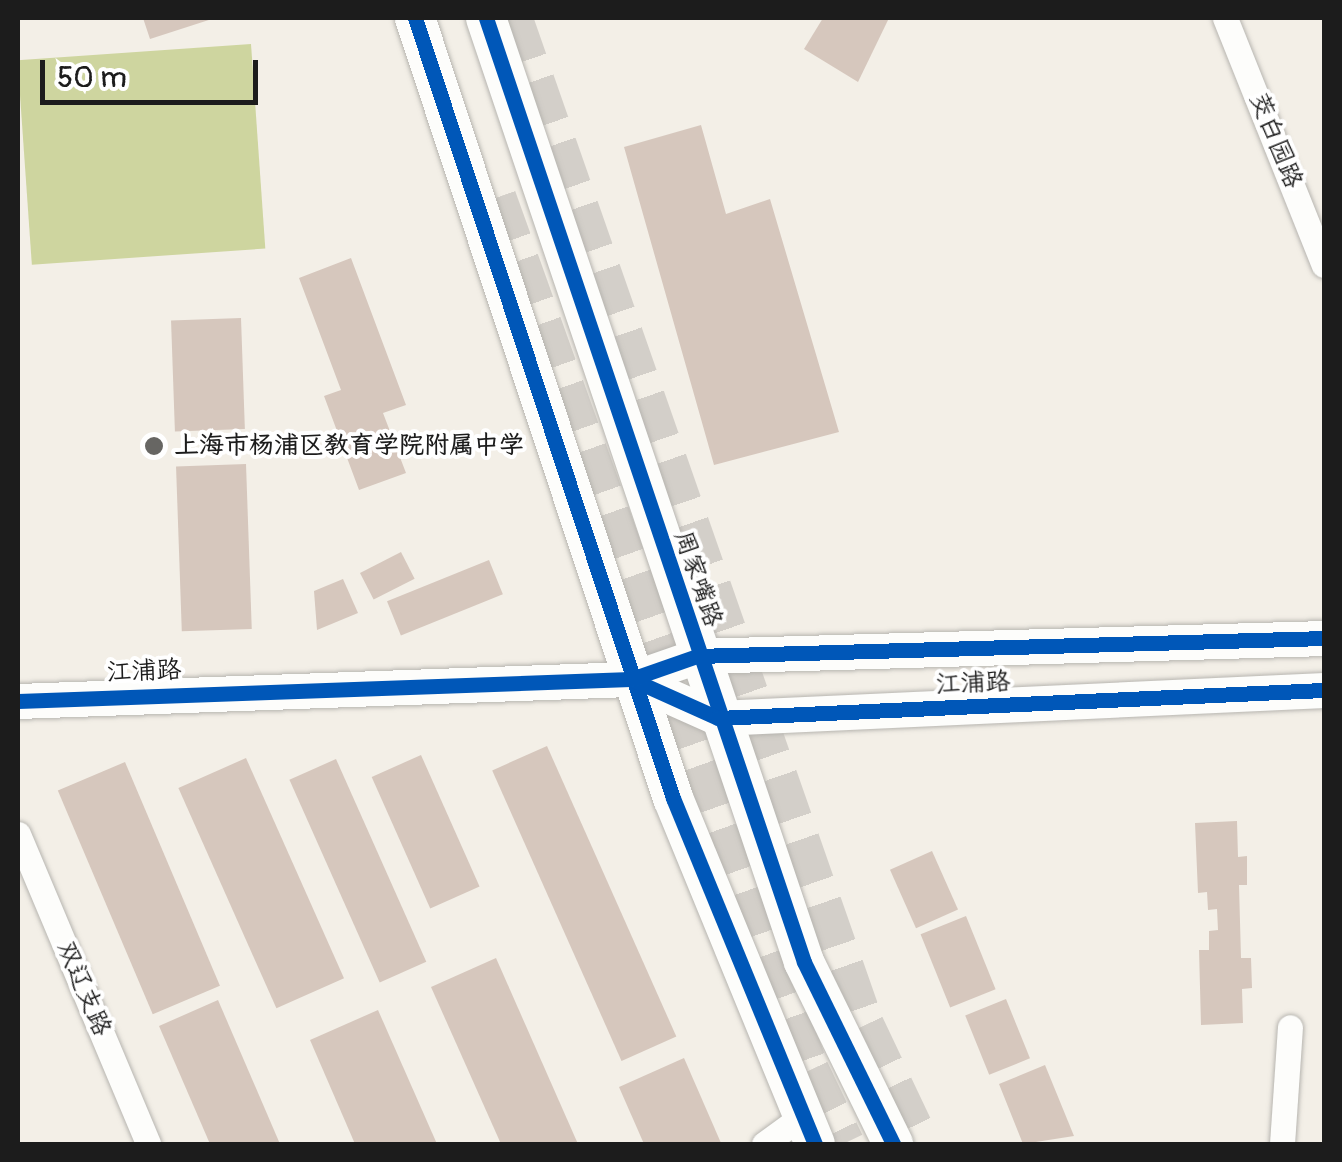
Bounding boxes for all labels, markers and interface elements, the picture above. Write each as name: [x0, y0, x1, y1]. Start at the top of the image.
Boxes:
scale bar: [45, 40, 262, 102]
text: 50 m: [57, 59, 127, 96]
street label: 茭白园路: [1242, 89, 1308, 193]
place label: 上海市杨浦区教育学院附属中学: [174, 431, 524, 461]
marker: 上海市杨浦区教育学院附属中学: [143, 435, 165, 457]
street label: 周家嘴路: [667, 527, 727, 631]
street label: 江浦路: [106, 656, 182, 688]
street label: 江浦路: [935, 668, 1011, 700]
street label: 双辽支路: [50, 937, 116, 1041]

